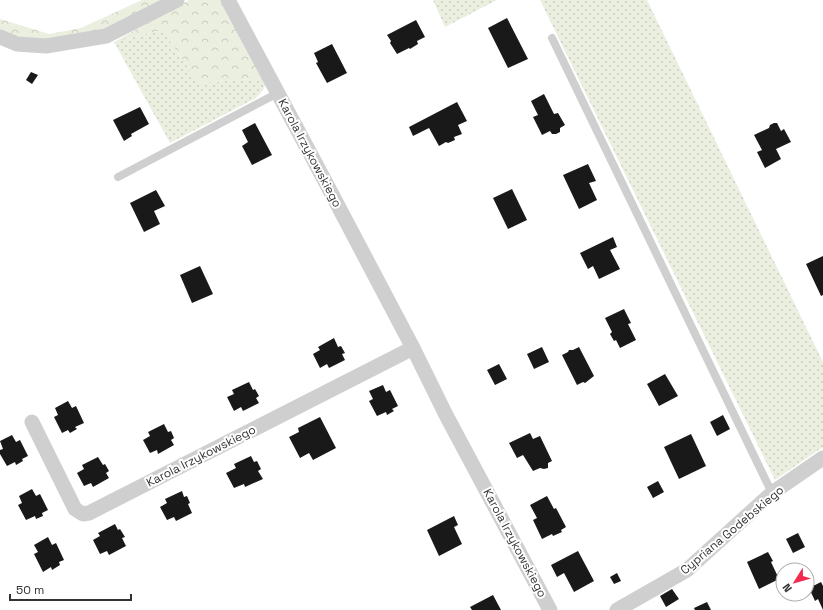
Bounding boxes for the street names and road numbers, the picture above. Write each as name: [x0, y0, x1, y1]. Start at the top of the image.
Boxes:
street label: Karola Irzykowskiego: [275, 96, 345, 210]
street label: Karola Irzykowskiego: [144, 421, 258, 491]
street label: Cypriana Godebskiego: [677, 482, 787, 578]
street label: Karola Irzykowskiego: [480, 486, 550, 600]

